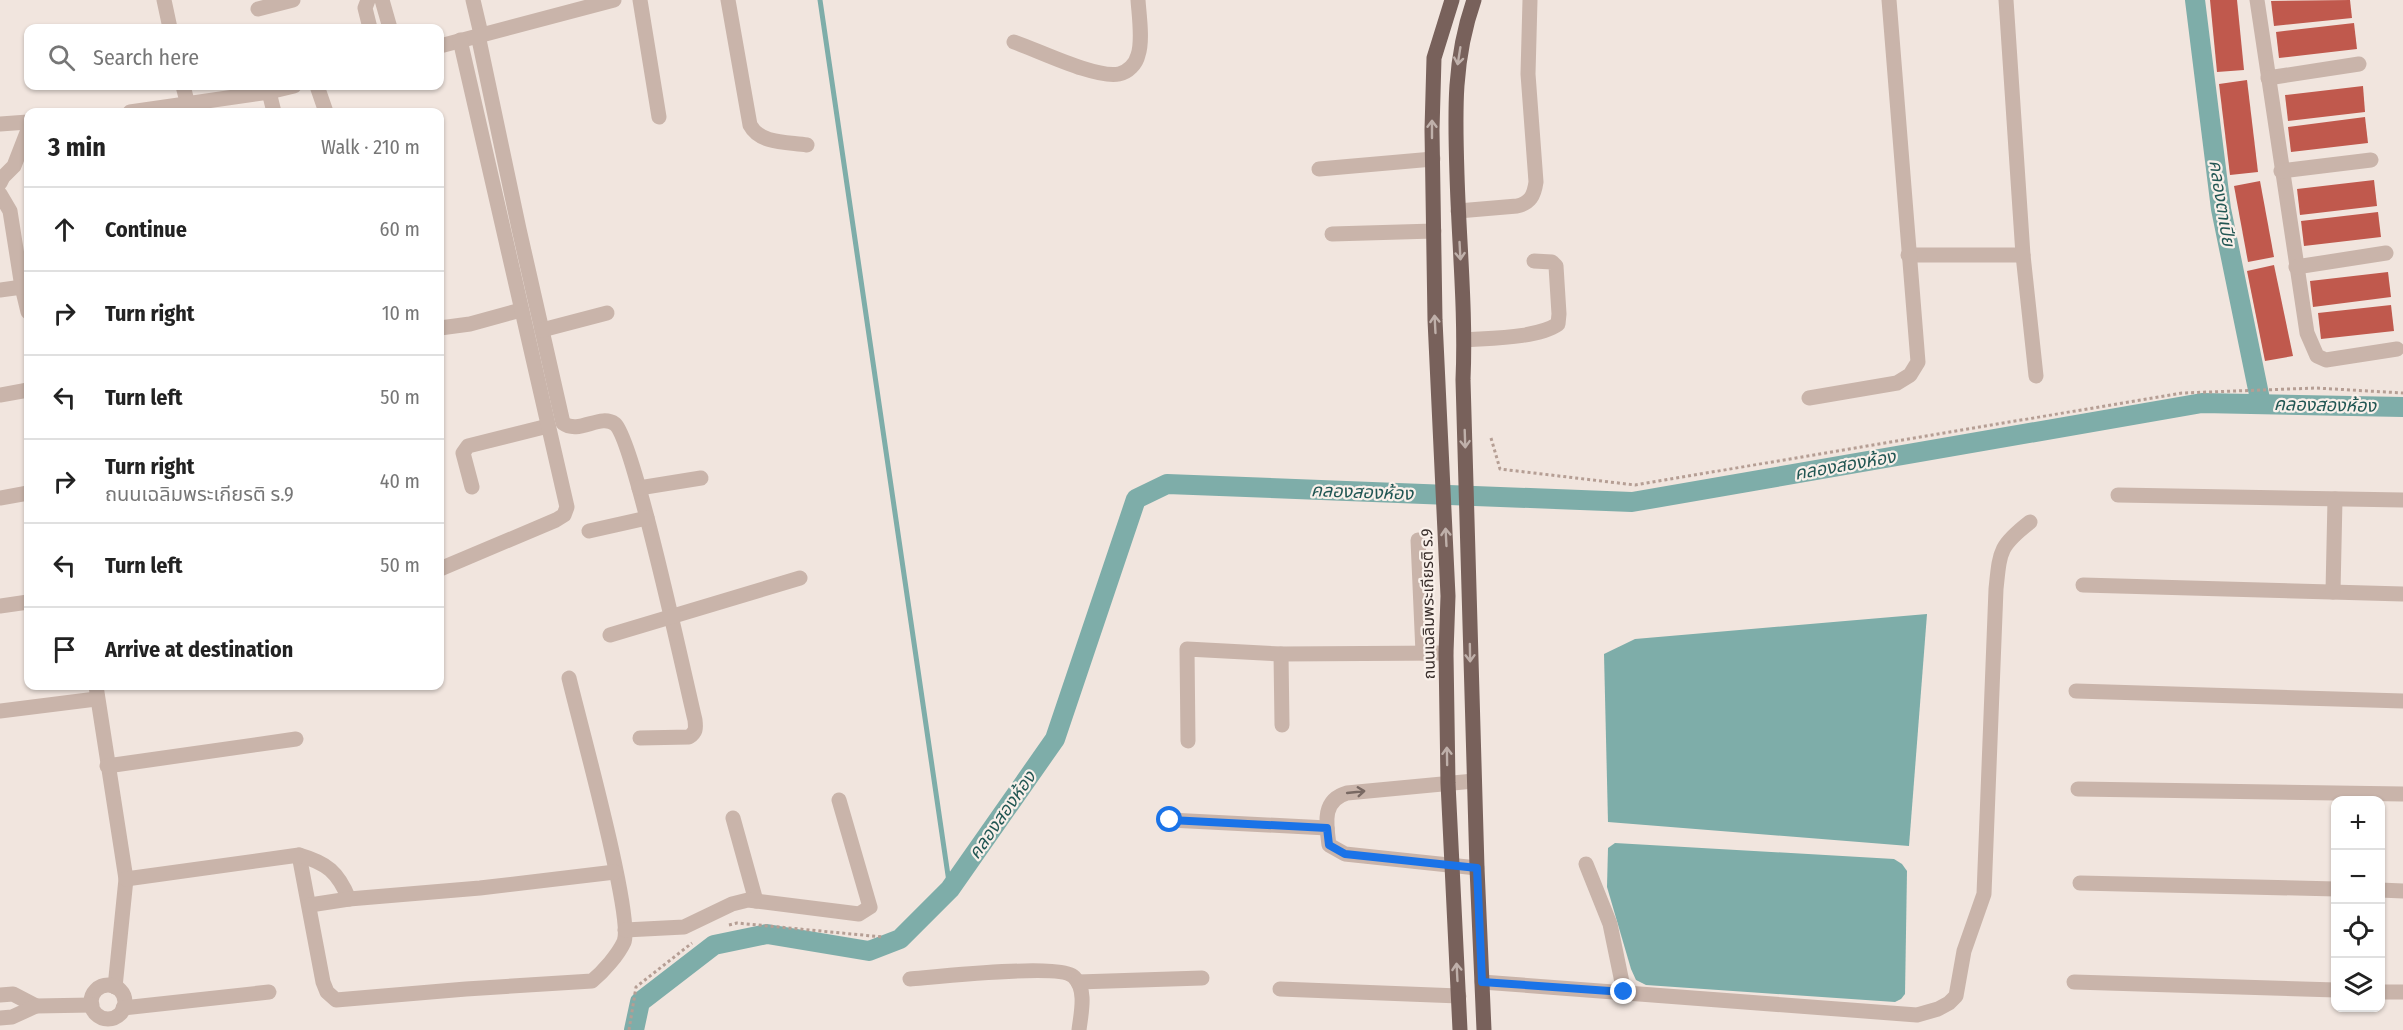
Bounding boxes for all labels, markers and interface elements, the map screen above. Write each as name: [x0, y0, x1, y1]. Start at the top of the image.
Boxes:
search box: [24, 24, 444, 90]
icon: search: [45, 41, 78, 74]
text: Search here: [93, 44, 199, 71]
one-way arrow: [1454, 46, 1465, 66]
one-way arrow: [1426, 120, 1438, 140]
text: 3 min: [48, 132, 106, 163]
text: Walk · 210 m: [321, 135, 420, 159]
water label: คลองตาเปีย: [2204, 158, 2240, 249]
icon: ahead: [48, 213, 81, 246]
text: Continue: [105, 216, 187, 243]
text: 60 m: [380, 217, 420, 241]
one-way arrow: [1455, 241, 1466, 261]
icon: right: [48, 297, 81, 330]
text: Turn right: [105, 300, 194, 327]
text: 10 m: [382, 301, 420, 325]
one-way arrow: [1430, 315, 1441, 335]
icon: left: [48, 381, 81, 414]
text: Turn left: [105, 384, 183, 411]
text: 50 m: [380, 385, 420, 409]
water label: คลองสองห้อง: [2274, 393, 2378, 417]
one-way arrow: [1459, 428, 1471, 448]
water label: คลองสองห้อง: [1793, 445, 1899, 485]
text: Turn right: [105, 453, 194, 480]
icon: right: [48, 465, 81, 498]
text: 40 m: [380, 469, 420, 493]
water label: คลองสองห้อง: [1311, 479, 1415, 505]
text: ถนนเฉลิมพระเกียรติ ร.9: [105, 482, 294, 506]
street label: ถนนเฉลิมพระเกียรติ ร.9: [1417, 528, 1439, 680]
one-way arrow: [1440, 528, 1451, 548]
icon: left: [48, 549, 81, 582]
text: Turn left: [105, 552, 183, 579]
text: 50 m: [380, 553, 420, 577]
icon: arrive: [48, 633, 81, 666]
text: Arrive at destination: [105, 636, 293, 663]
one-way arrow: [1465, 643, 1476, 663]
one-way arrow: [1441, 746, 1453, 766]
water label: คลองสองห้อง: [964, 766, 1041, 863]
one-way arrow: [1345, 786, 1365, 797]
map controls: [2331, 796, 2385, 1012]
button: +: [2331, 796, 2385, 850]
route start: [1156, 806, 1182, 832]
button: −: [2331, 850, 2385, 904]
button: locate: [2331, 904, 2385, 958]
button: layers: [2331, 958, 2385, 1012]
one-way arrow: [1452, 962, 1463, 982]
route end: [1610, 978, 1636, 1004]

